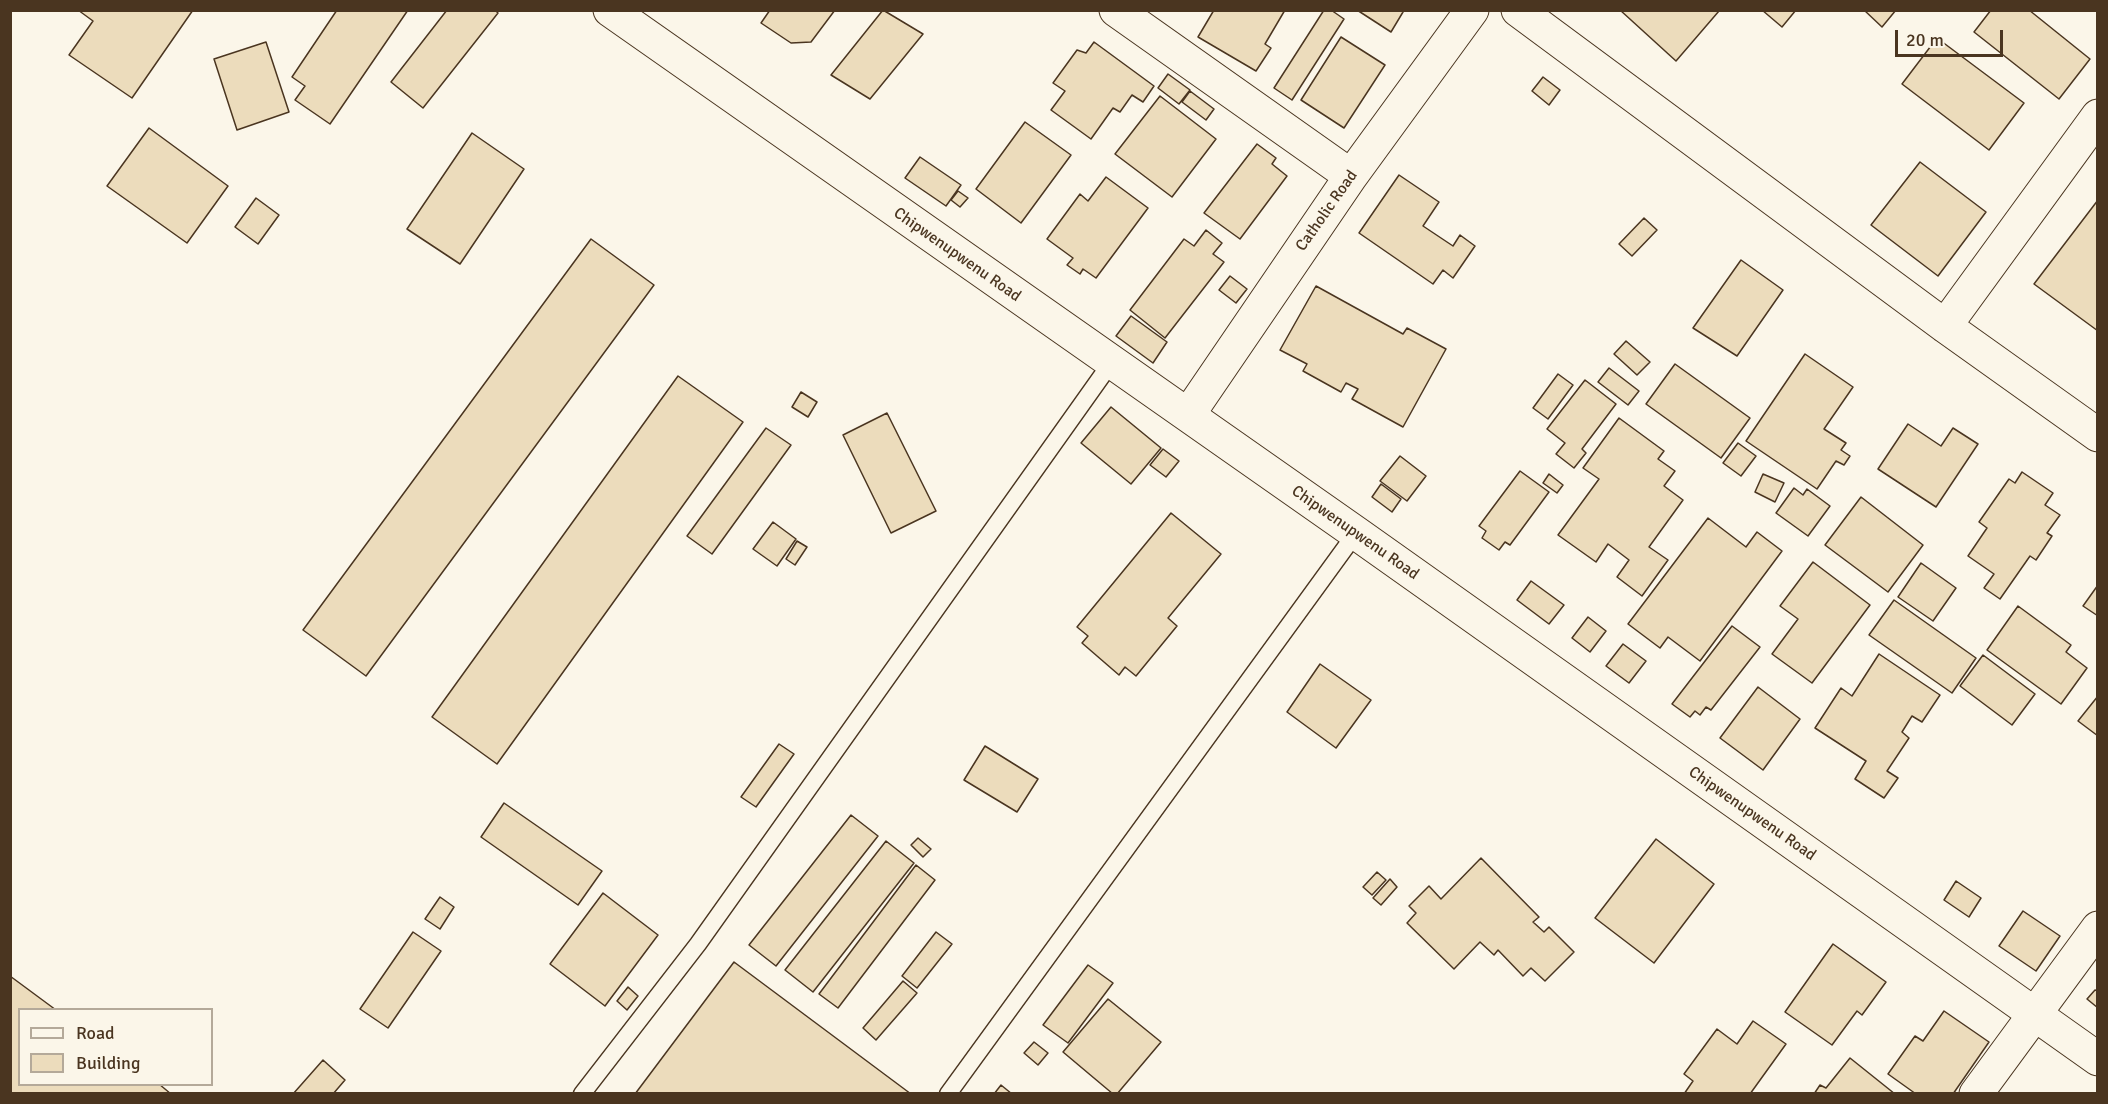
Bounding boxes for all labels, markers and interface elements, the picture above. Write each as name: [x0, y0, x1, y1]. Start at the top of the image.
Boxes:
scale bar: [1898, 18, 2006, 56]
text: 20 m: [1906, 29, 1944, 51]
street label: Catholic Road: [1292, 167, 1362, 255]
street label: Chipwenupwenu Road: [890, 204, 1024, 306]
street label: Chipwenupwenu Road: [1288, 482, 1422, 584]
street label: Chipwenupwenu Road: [1685, 763, 1819, 865]
legend: [18, 1008, 213, 1086]
text: Road: [76, 1022, 115, 1044]
text: Building: [76, 1052, 140, 1074]

